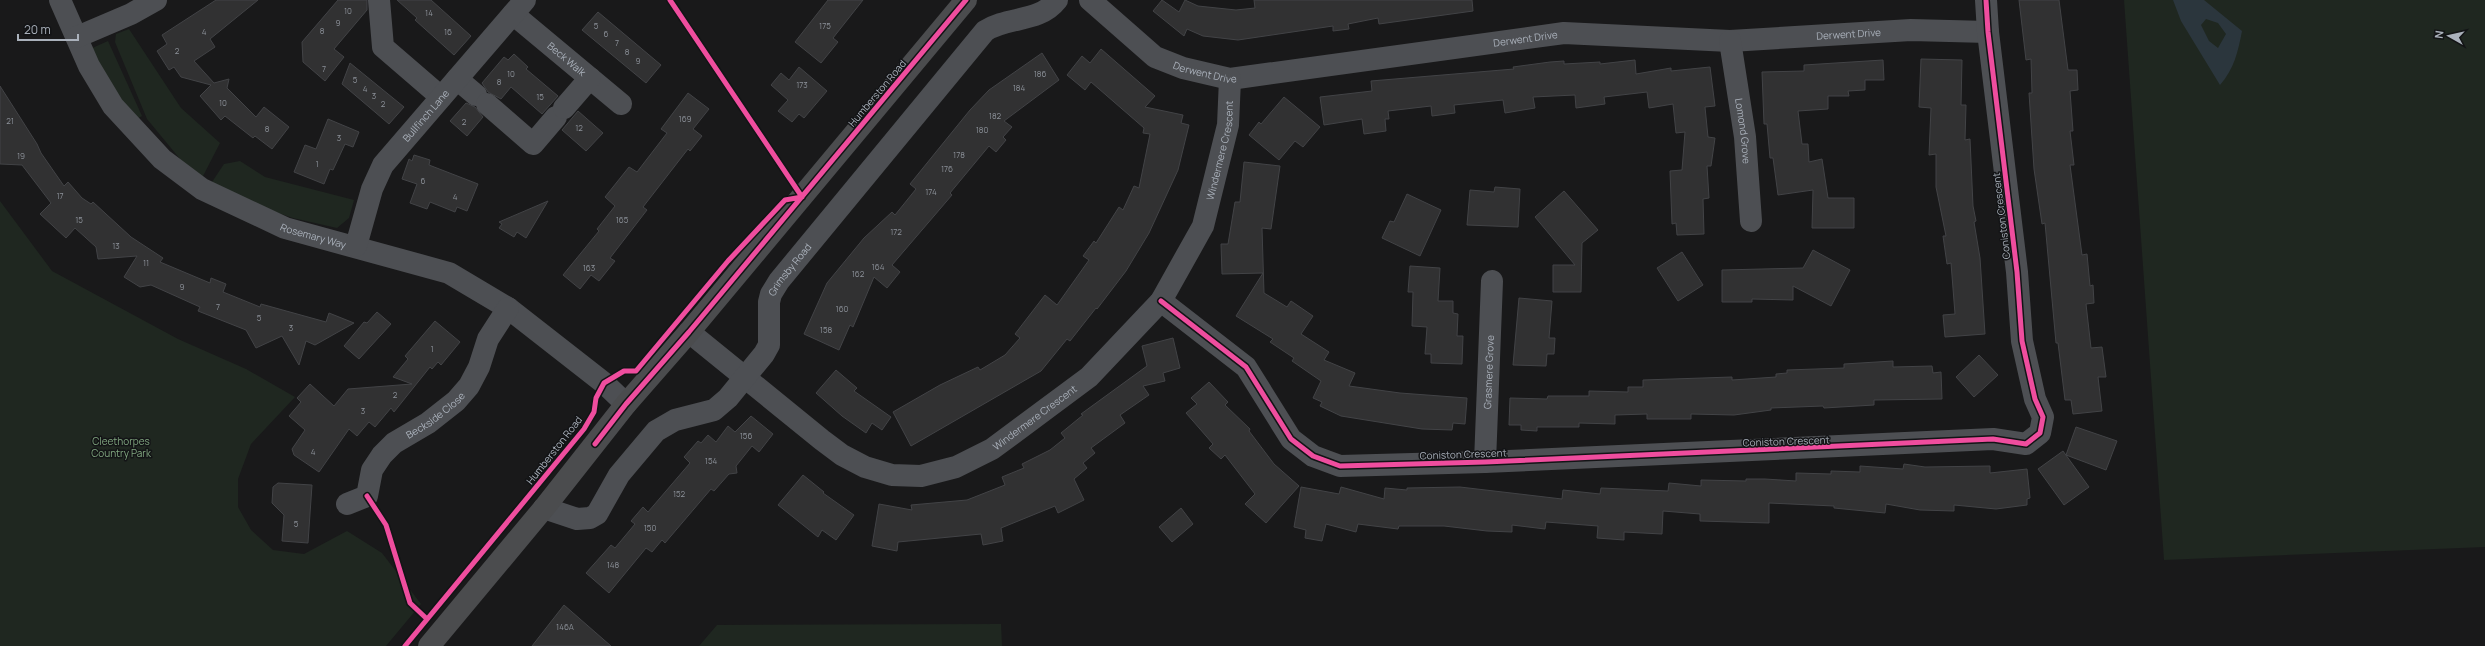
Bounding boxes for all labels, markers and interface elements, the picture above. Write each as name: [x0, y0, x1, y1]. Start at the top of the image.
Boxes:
house number: 10: [344, 5, 352, 16]
house number: 14: [425, 7, 433, 18]
scale bar: [18, 16, 78, 42]
north arrow: [2429, 16, 2469, 56]
house number: 9: [336, 17, 341, 28]
house number: 5: [594, 20, 599, 31]
house number: 175: [819, 20, 831, 31]
text: 20 m: [24, 21, 51, 38]
house number: 8: [320, 25, 325, 36]
street label: Derwent Drive: [1816, 25, 1882, 43]
house number: 4: [202, 26, 207, 37]
house number: 16: [444, 26, 452, 37]
street label: Derwent Drive: [1492, 27, 1559, 50]
house number: 6: [604, 28, 609, 39]
text: N: [2431, 29, 2447, 39]
house number: 7: [615, 37, 619, 48]
street label: Beck Walk: [545, 39, 590, 80]
house number: 2: [175, 45, 180, 56]
house number: 8: [625, 46, 630, 57]
house number: 9: [636, 55, 641, 66]
street label: Humberston Road: [845, 57, 909, 129]
street label: Derwent Drive: [1171, 58, 1238, 86]
house number: 7: [322, 63, 326, 74]
house number: 10: [507, 68, 515, 79]
house number: 186: [1034, 68, 1046, 79]
house number: 5: [353, 74, 358, 85]
house number: 8: [497, 76, 502, 87]
house number: 173: [796, 79, 808, 90]
house number: 184: [1013, 82, 1026, 93]
house number: 4: [363, 83, 368, 94]
street label: Bullfinch Lane: [399, 86, 452, 145]
house number: 3: [372, 90, 376, 101]
house number: 15: [536, 91, 544, 102]
house number: 10: [219, 97, 227, 108]
street label: Lomond Grove: [1732, 97, 1754, 165]
house number: 2: [381, 98, 386, 109]
street label: Windermere Crescent: [1203, 100, 1236, 201]
house number: 182: [989, 110, 1002, 121]
house number: 169: [679, 113, 692, 124]
house number: 21: [6, 115, 14, 126]
house number: 2: [462, 116, 467, 127]
house number: 12: [575, 122, 583, 133]
house number: 8: [265, 123, 270, 134]
house number: 180: [976, 124, 988, 135]
house number: 3: [337, 132, 341, 143]
house number: 178: [953, 149, 965, 160]
house number: 19: [17, 150, 25, 161]
house number: 1: [315, 158, 319, 169]
house number: 176: [941, 163, 953, 174]
street label: Coniston Crescent: [1989, 172, 2013, 260]
house number: 6: [421, 175, 426, 186]
house number: 174: [925, 186, 937, 197]
house number: 17: [56, 190, 64, 201]
house number: 4: [453, 191, 458, 202]
house number: 15: [75, 214, 83, 225]
house number: 165: [616, 214, 629, 225]
street label: Rosemary Way: [278, 220, 348, 252]
house number: 172: [890, 226, 902, 237]
house number: 13: [112, 240, 120, 251]
street label: Grimsby Road: [765, 240, 814, 298]
house number: 11: [143, 257, 149, 268]
house number: 164: [872, 261, 885, 272]
house number: 163: [583, 262, 595, 273]
house number: 162: [852, 268, 865, 279]
house number: 9: [180, 281, 185, 292]
house number: 7: [216, 301, 220, 312]
house number: 160: [836, 303, 849, 314]
house number: 5: [257, 312, 262, 323]
house number: 3: [289, 322, 293, 333]
house number: 158: [820, 324, 833, 335]
street label: Grasmere Grove: [1480, 335, 1497, 409]
house number: 1: [430, 343, 434, 354]
street label: Windermere Crescent: [990, 381, 1080, 453]
house number: 2: [393, 389, 398, 400]
street label: Beckside Close: [403, 389, 468, 442]
house number: 3: [361, 405, 365, 416]
street label: Humberston Road: [523, 413, 585, 487]
house number: 156: [740, 430, 752, 441]
street label: Coniston Crescent: [1742, 432, 1830, 450]
park label: Cleethorpes Country Park: [91, 434, 152, 460]
street label: Coniston Crescent: [1419, 445, 1507, 463]
house number: 4: [311, 446, 316, 457]
house number: 154: [705, 455, 718, 466]
house number: 152: [673, 488, 685, 499]
house number: 5: [294, 518, 299, 529]
house number: 150: [644, 522, 656, 533]
house number: 148: [607, 559, 620, 570]
house number: 146A: [556, 621, 574, 632]

